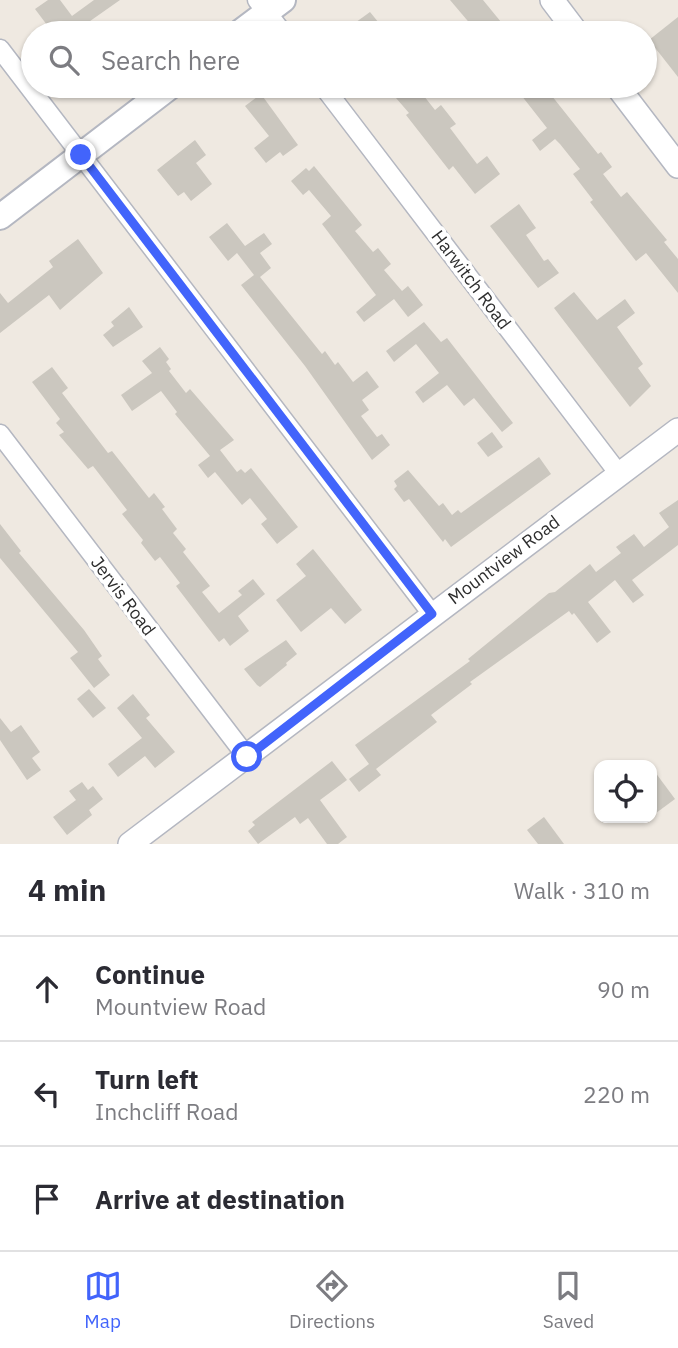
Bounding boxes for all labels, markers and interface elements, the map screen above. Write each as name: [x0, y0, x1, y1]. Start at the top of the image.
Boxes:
search box: [21, 21, 657, 98]
icon: search: [45, 41, 83, 79]
text: Search here: [101, 43, 240, 77]
route end: [65, 139, 96, 170]
street label: Harwitch Road: [427, 225, 516, 334]
street label: Mountview Road: [443, 510, 564, 609]
street label: Jervis Road: [86, 551, 161, 640]
route start: [231, 741, 262, 772]
map controls: [594, 760, 657, 823]
button: locate: [594, 760, 657, 823]
text: 4 min: [28, 870, 106, 909]
text: Walk · 310 m: [514, 875, 650, 905]
text: Continue: [95, 957, 205, 991]
icon: ahead: [28, 970, 66, 1008]
text: 90 m: [597, 974, 650, 1004]
text: Mountview Road: [95, 991, 266, 1021]
text: Turn left: [95, 1062, 198, 1096]
icon: left: [28, 1075, 66, 1113]
text: 220 m: [583, 1079, 650, 1109]
text: Inchcliff Road: [95, 1096, 239, 1126]
icon: arrive: [28, 1180, 66, 1218]
text: Arrive at destination: [95, 1182, 345, 1216]
tab: Map: [84, 1267, 122, 1333]
tab: Directions: [289, 1267, 375, 1333]
tab: Saved: [543, 1267, 594, 1333]

